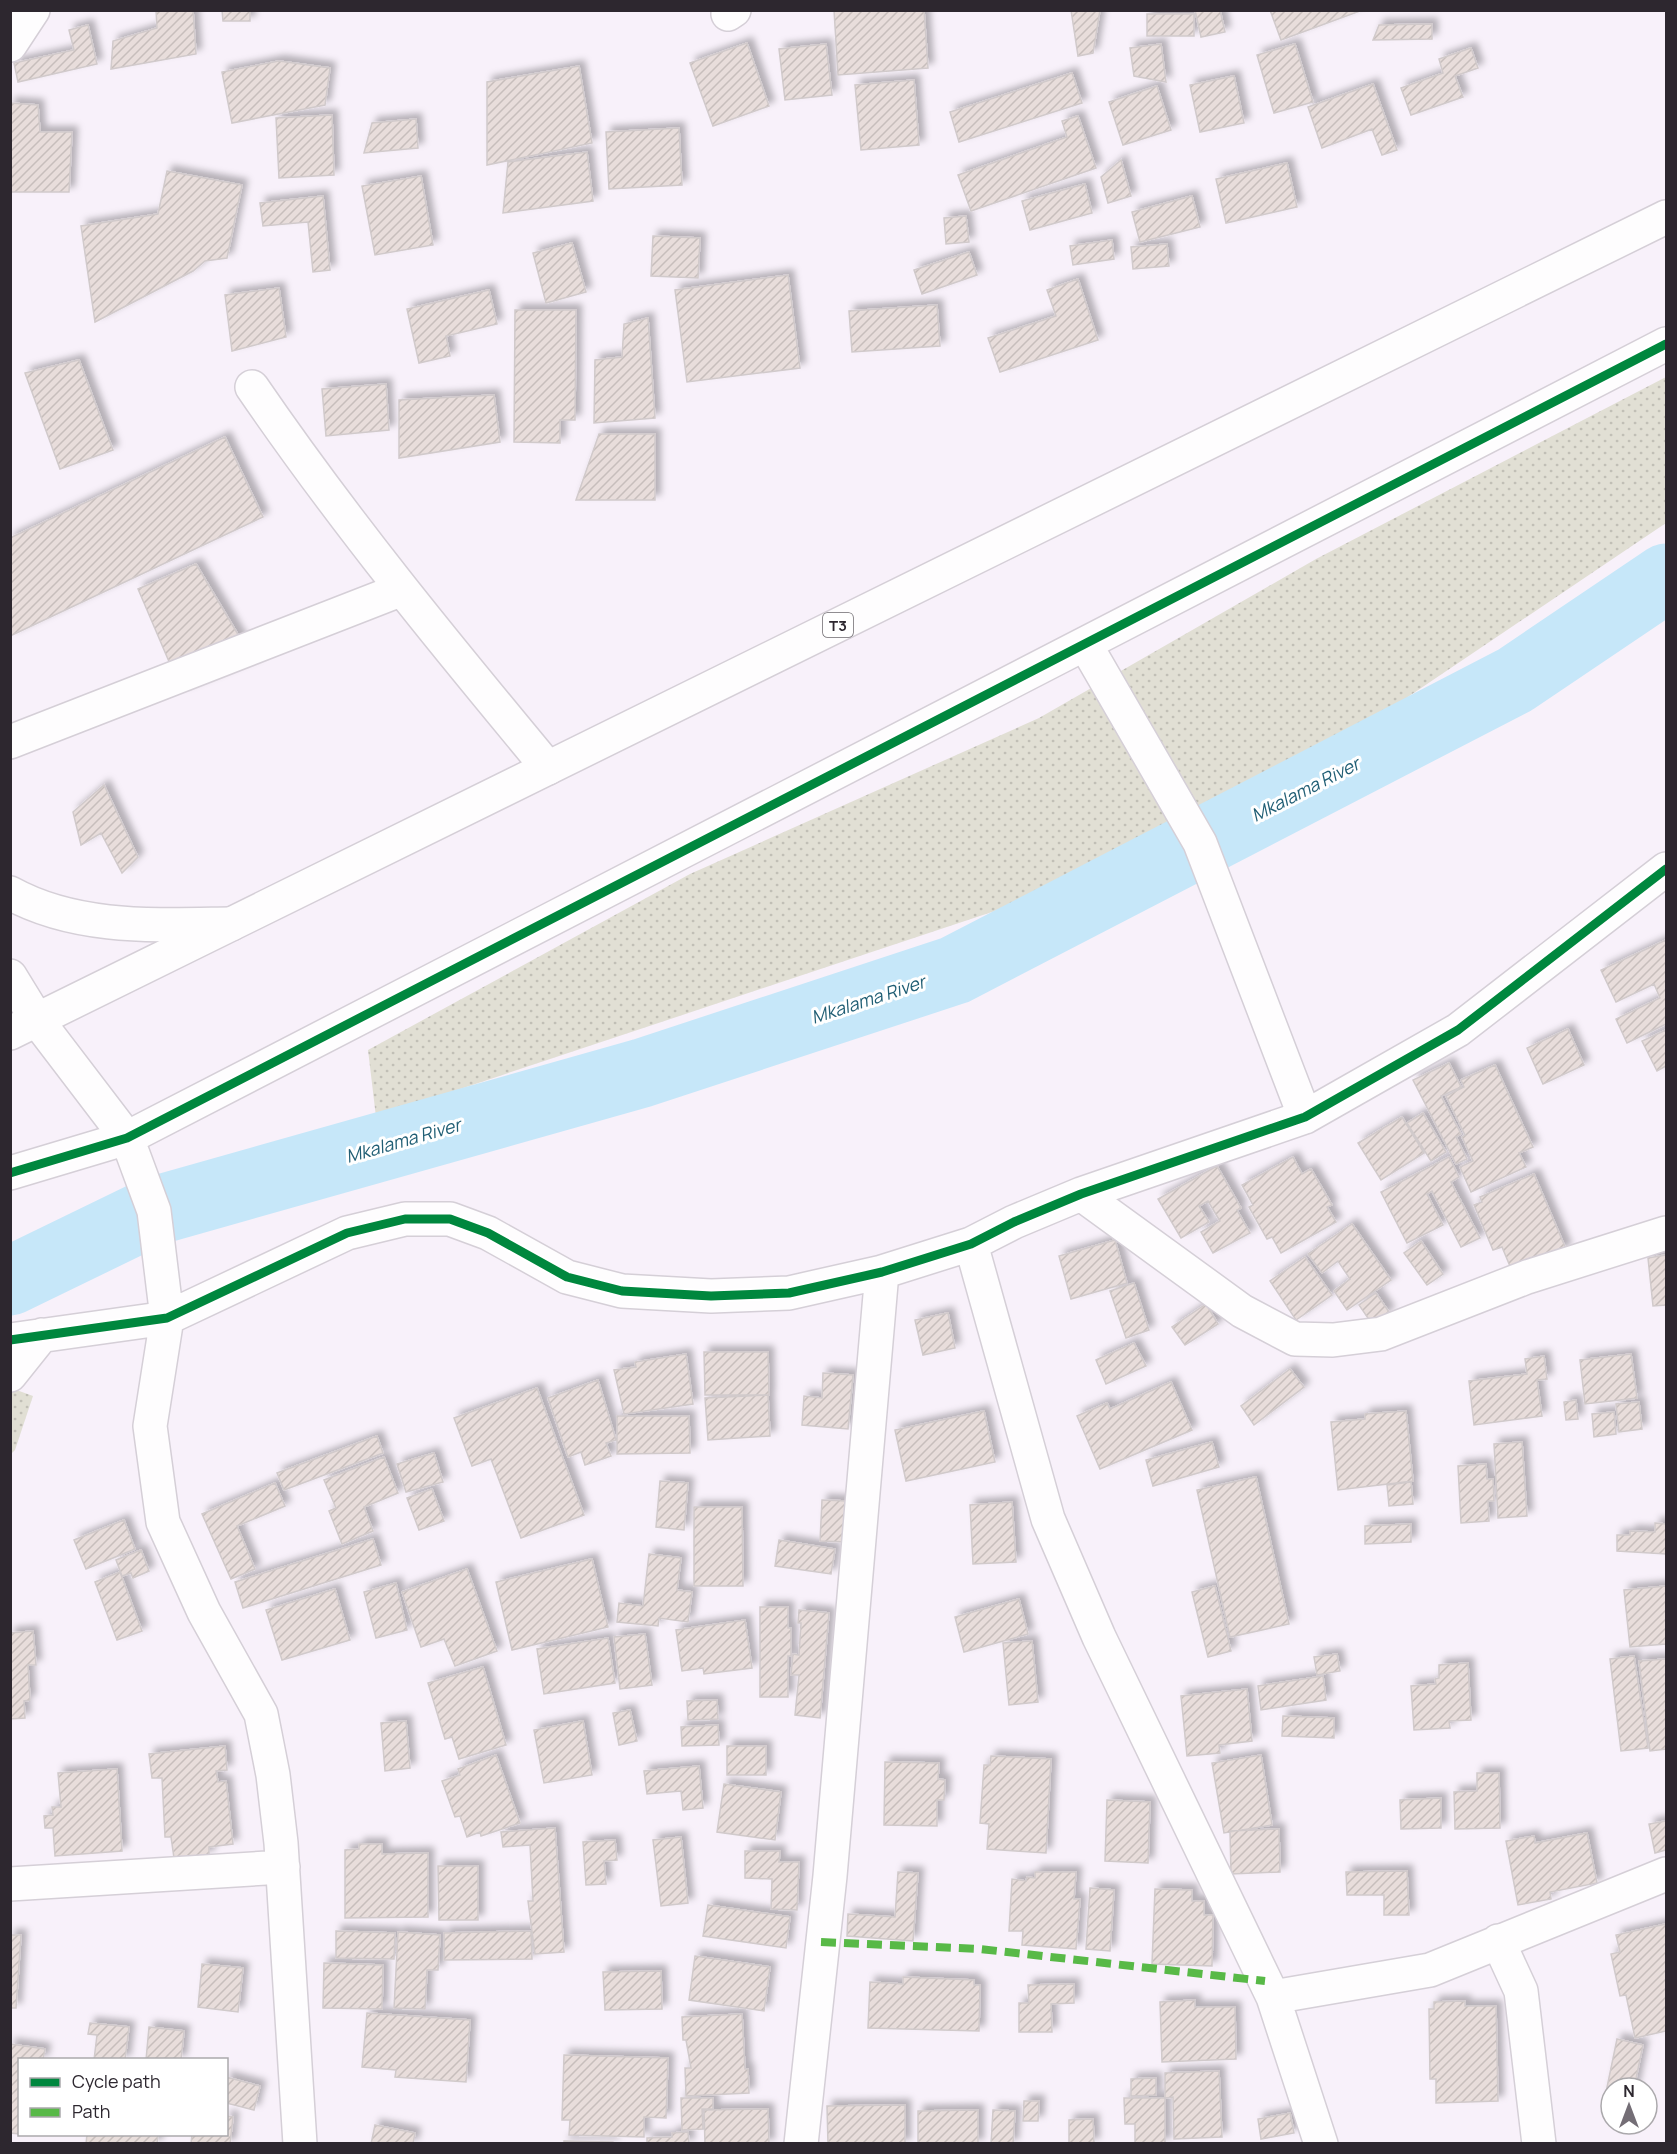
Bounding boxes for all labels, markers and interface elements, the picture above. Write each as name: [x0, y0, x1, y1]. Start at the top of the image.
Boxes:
road number: T3: [823, 613, 853, 637]
water label: Mkalama River: [1247, 750, 1365, 827]
water label: Mkalama River: [808, 969, 930, 1029]
water label: Mkalama River: [343, 1111, 466, 1168]
legend: [18, 2058, 228, 2136]
text: Cycle path: [72, 2069, 161, 2093]
north arrow: [1599, 2076, 1659, 2136]
text: N: [1623, 2080, 1635, 2102]
text: Path: [72, 2099, 110, 2123]

